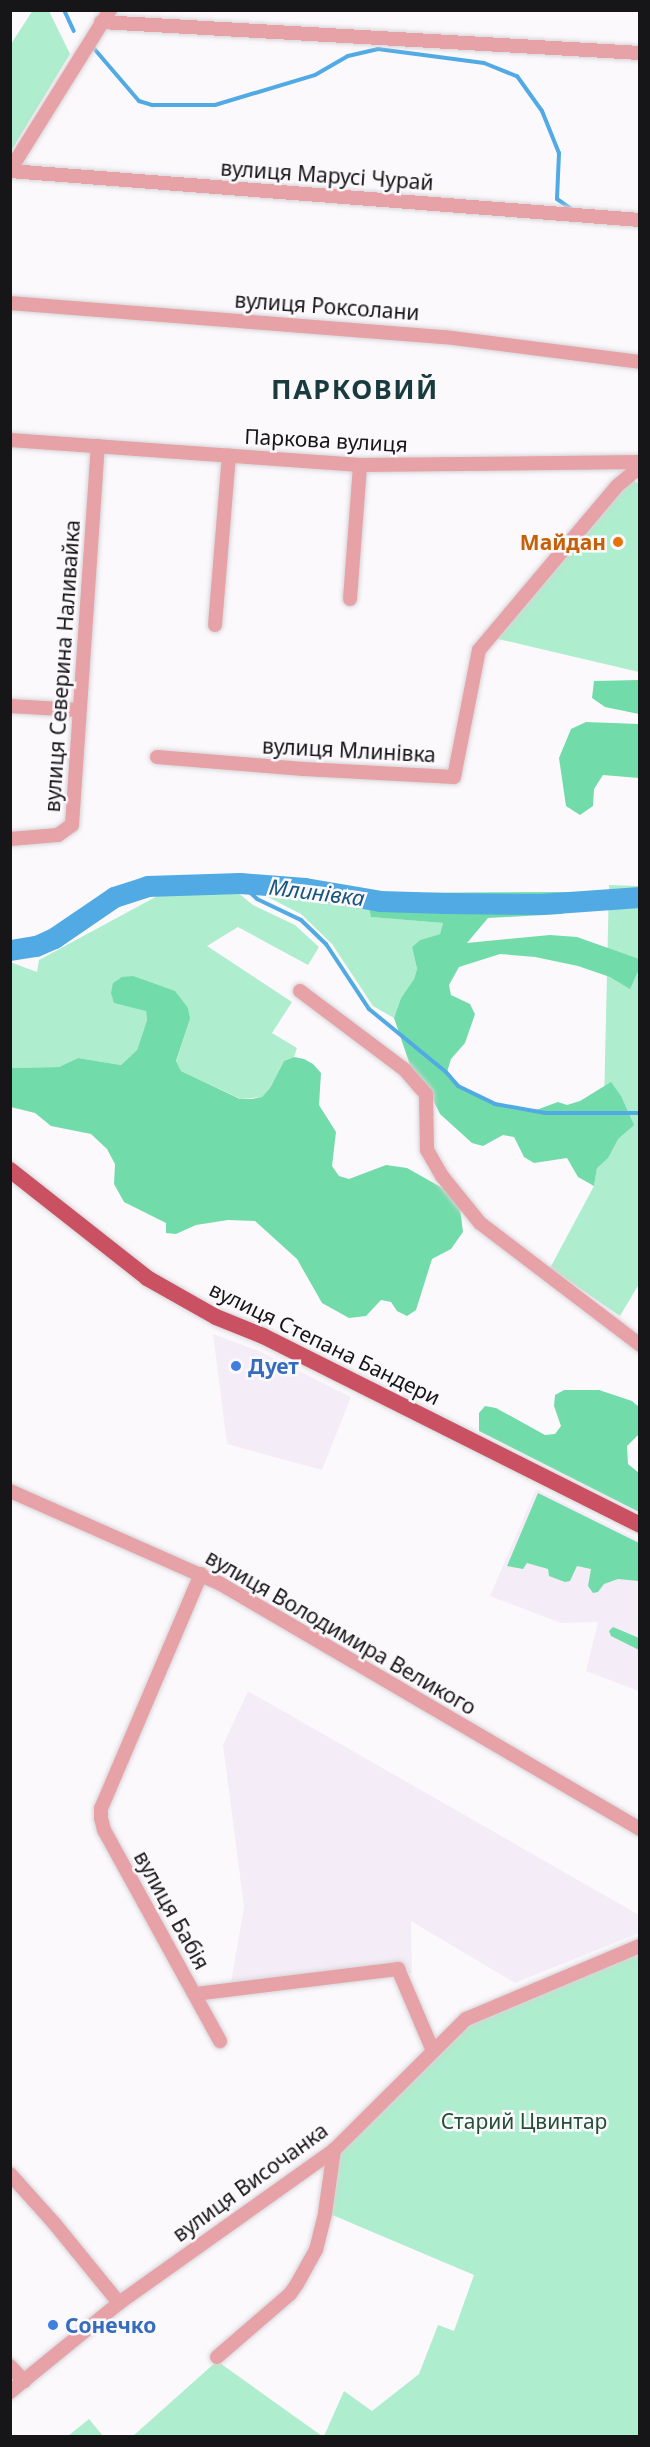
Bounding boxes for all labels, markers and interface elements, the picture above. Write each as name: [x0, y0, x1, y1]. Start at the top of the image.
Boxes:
street label: вулиця Марусі Чурай: [220, 155, 434, 195]
street label: вулиця Роксолани: [234, 287, 420, 325]
district label: ПАРКОВИЙ: [271, 373, 439, 405]
street label: Паркова вулиця: [244, 423, 408, 457]
street label: вулиця Северина Наливайка: [39, 519, 85, 813]
place label: Майдан: [520, 529, 606, 555]
marker: Майдан: [611, 535, 625, 549]
street label: вулиця Млинівка: [261, 733, 437, 767]
water label: Млинівка: [268, 873, 366, 911]
street label: вулиця Степана Бандери: [205, 1276, 445, 1410]
place label: Дует: [248, 1353, 299, 1379]
marker: Дует: [229, 1359, 243, 1373]
street label: вулиця Володимира Великого: [201, 1544, 481, 1720]
street label: вулиця Бабія: [129, 1846, 215, 1974]
park label: Старий Цвинтар: [441, 2108, 607, 2134]
street label: вулиця Височанка: [168, 2117, 332, 2247]
place label: Сонечко: [65, 2312, 156, 2338]
marker: Сонечко: [46, 2318, 60, 2332]

